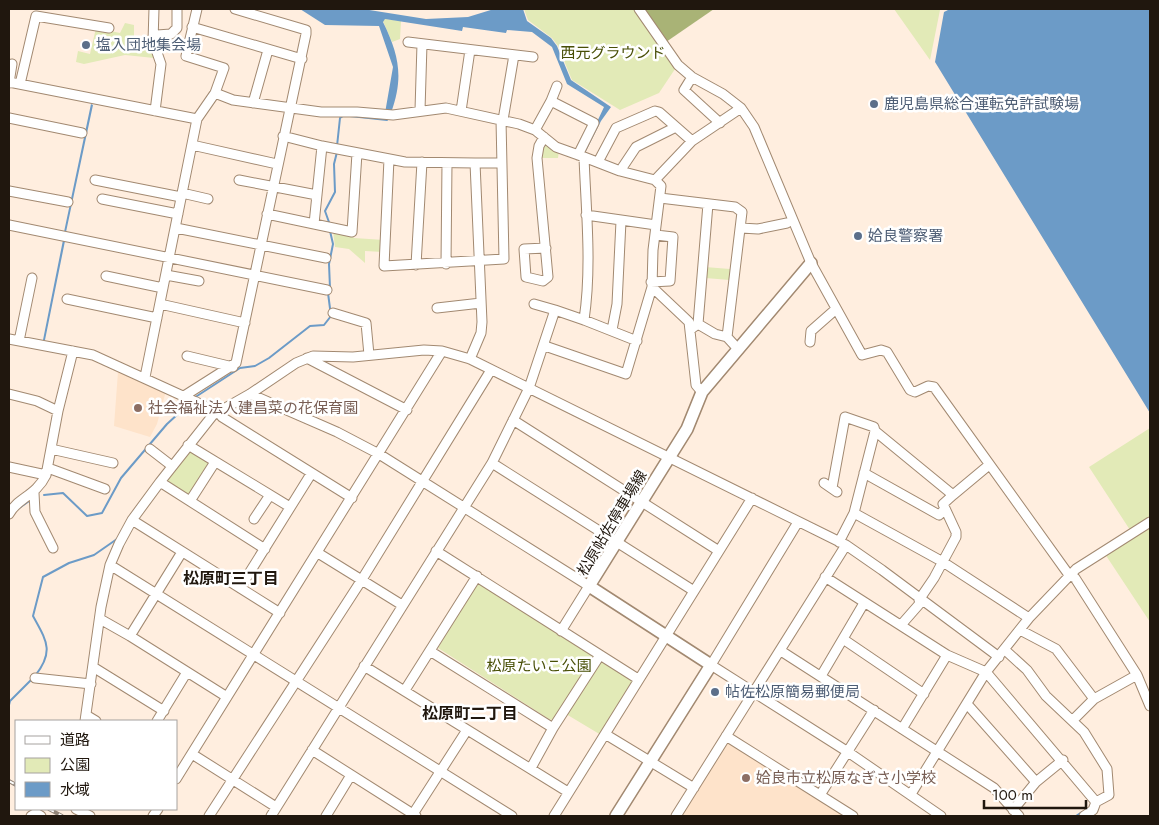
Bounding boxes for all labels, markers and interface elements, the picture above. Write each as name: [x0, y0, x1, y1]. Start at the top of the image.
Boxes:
place label: 塩入団地集会場: [96, 34, 201, 56]
marker: 塩入団地集会場: [80, 39, 92, 51]
park label: 西元グラウンド: [560, 42, 666, 64]
place label: 鹿児島県総合運転免許試験場: [884, 93, 1079, 115]
marker: 鹿児島県総合運転免許試験場: [868, 98, 880, 110]
place label: 姶良警察署: [868, 225, 943, 247]
marker: 姶良警察署: [852, 230, 864, 242]
place label: 社会福祉法人建昌菜の花保育園: [148, 397, 358, 419]
marker: 社会福祉法人建昌菜の花保育園: [132, 402, 144, 414]
street label: 松原帖佐停車場線: [572, 466, 652, 580]
district label: 松原町三丁目: [183, 567, 279, 590]
park label: 松原たいこ公園: [486, 655, 592, 677]
place label: 帖佐松原簡易郵便局: [725, 681, 860, 703]
marker: 帖佐松原簡易郵便局: [709, 686, 721, 698]
district label: 松原町二丁目: [422, 702, 518, 725]
legend: [15, 720, 178, 810]
text: 道路: [60, 729, 90, 751]
text: 公園: [60, 754, 90, 776]
place label: 姶良市立松原なぎさ小学校: [756, 767, 936, 789]
marker: 姶良市立松原なぎさ小学校: [740, 772, 752, 784]
scale bar: [984, 778, 1086, 810]
text: 水域: [60, 779, 90, 801]
text: 100 m: [992, 784, 1033, 806]

